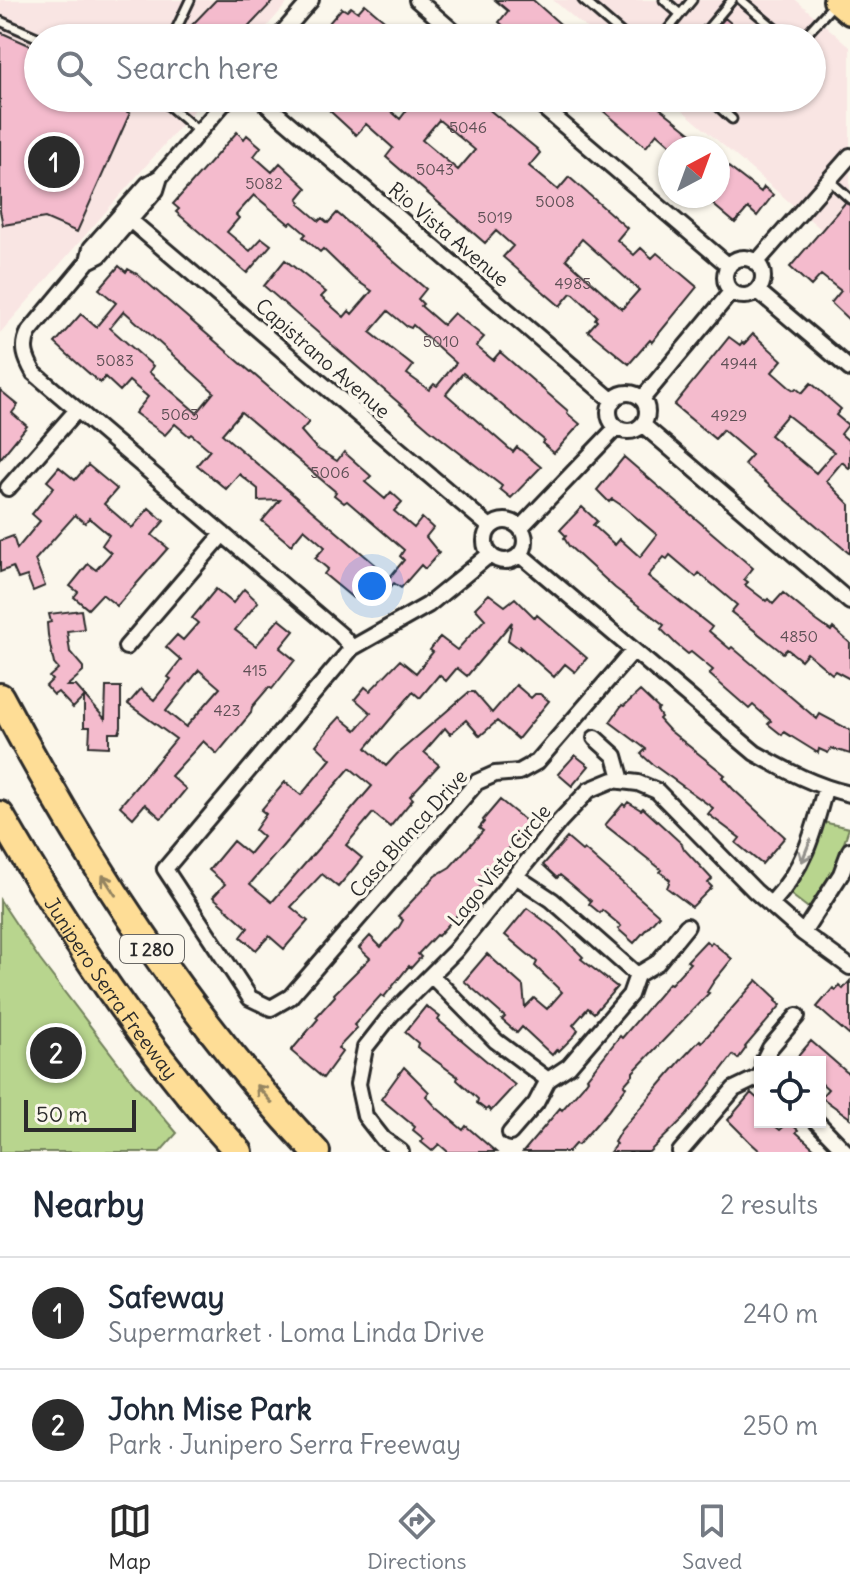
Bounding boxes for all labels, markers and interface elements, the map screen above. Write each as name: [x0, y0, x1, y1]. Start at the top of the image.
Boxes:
search box: [24, 24, 826, 112]
icon: search: [52, 46, 96, 90]
text: Search here: [116, 49, 279, 87]
house number: 5046: [449, 117, 487, 137]
pin: 1: [28, 132, 80, 192]
north arrow: [658, 136, 730, 208]
house number: 5043: [416, 159, 454, 179]
house number: 5082: [245, 173, 283, 193]
street label: Rio Vista Avenue: [384, 176, 514, 292]
house number: 5008: [535, 191, 575, 211]
house number: 5019: [477, 207, 513, 227]
house number: 4985: [555, 273, 591, 293]
street label: Capistrano Avenue: [251, 293, 395, 423]
house number: 5010: [423, 331, 459, 351]
house number: 5083: [96, 350, 134, 370]
house number: 4944: [721, 353, 757, 373]
house number: 5063: [161, 404, 199, 424]
house number: 4929: [711, 405, 747, 425]
house number: 5006: [310, 462, 350, 482]
your location: [352, 566, 392, 606]
house number: 4850: [780, 626, 818, 646]
house number: 415: [243, 660, 267, 680]
house number: 423: [213, 700, 241, 720]
street label: Casa Blanca Drive: [344, 764, 472, 902]
street label: Lago Vista Circle: [442, 799, 556, 931]
one-way arrow: [798, 838, 813, 863]
one-way arrow: [101, 875, 117, 897]
street label: Junipero Serra Freeway: [40, 892, 184, 1084]
road number: I 280: [120, 935, 184, 963]
pin: 2: [30, 1023, 82, 1083]
map controls: [754, 1056, 826, 1128]
button: locate: [754, 1056, 826, 1128]
one-way arrow: [255, 1084, 273, 1105]
scale bar: [24, 1096, 136, 1132]
text: 50 m: [36, 1100, 88, 1128]
text: Nearby: [32, 1183, 145, 1226]
text: 2 results: [720, 1188, 818, 1221]
text: Safeway: [108, 1278, 225, 1316]
text: 1: [53, 1297, 63, 1330]
text: 240 m: [743, 1297, 818, 1330]
text: Supermarket · Loma Linda Drive: [108, 1316, 484, 1349]
text: John Mise Park: [108, 1390, 312, 1428]
text: 2: [51, 1409, 65, 1442]
text: 250 m: [743, 1409, 818, 1442]
text: Park · Junipero Serra Freeway: [108, 1428, 461, 1461]
tab: Map: [108, 1499, 152, 1575]
tab: Directions: [367, 1499, 467, 1575]
tab: Saved: [682, 1499, 742, 1575]

